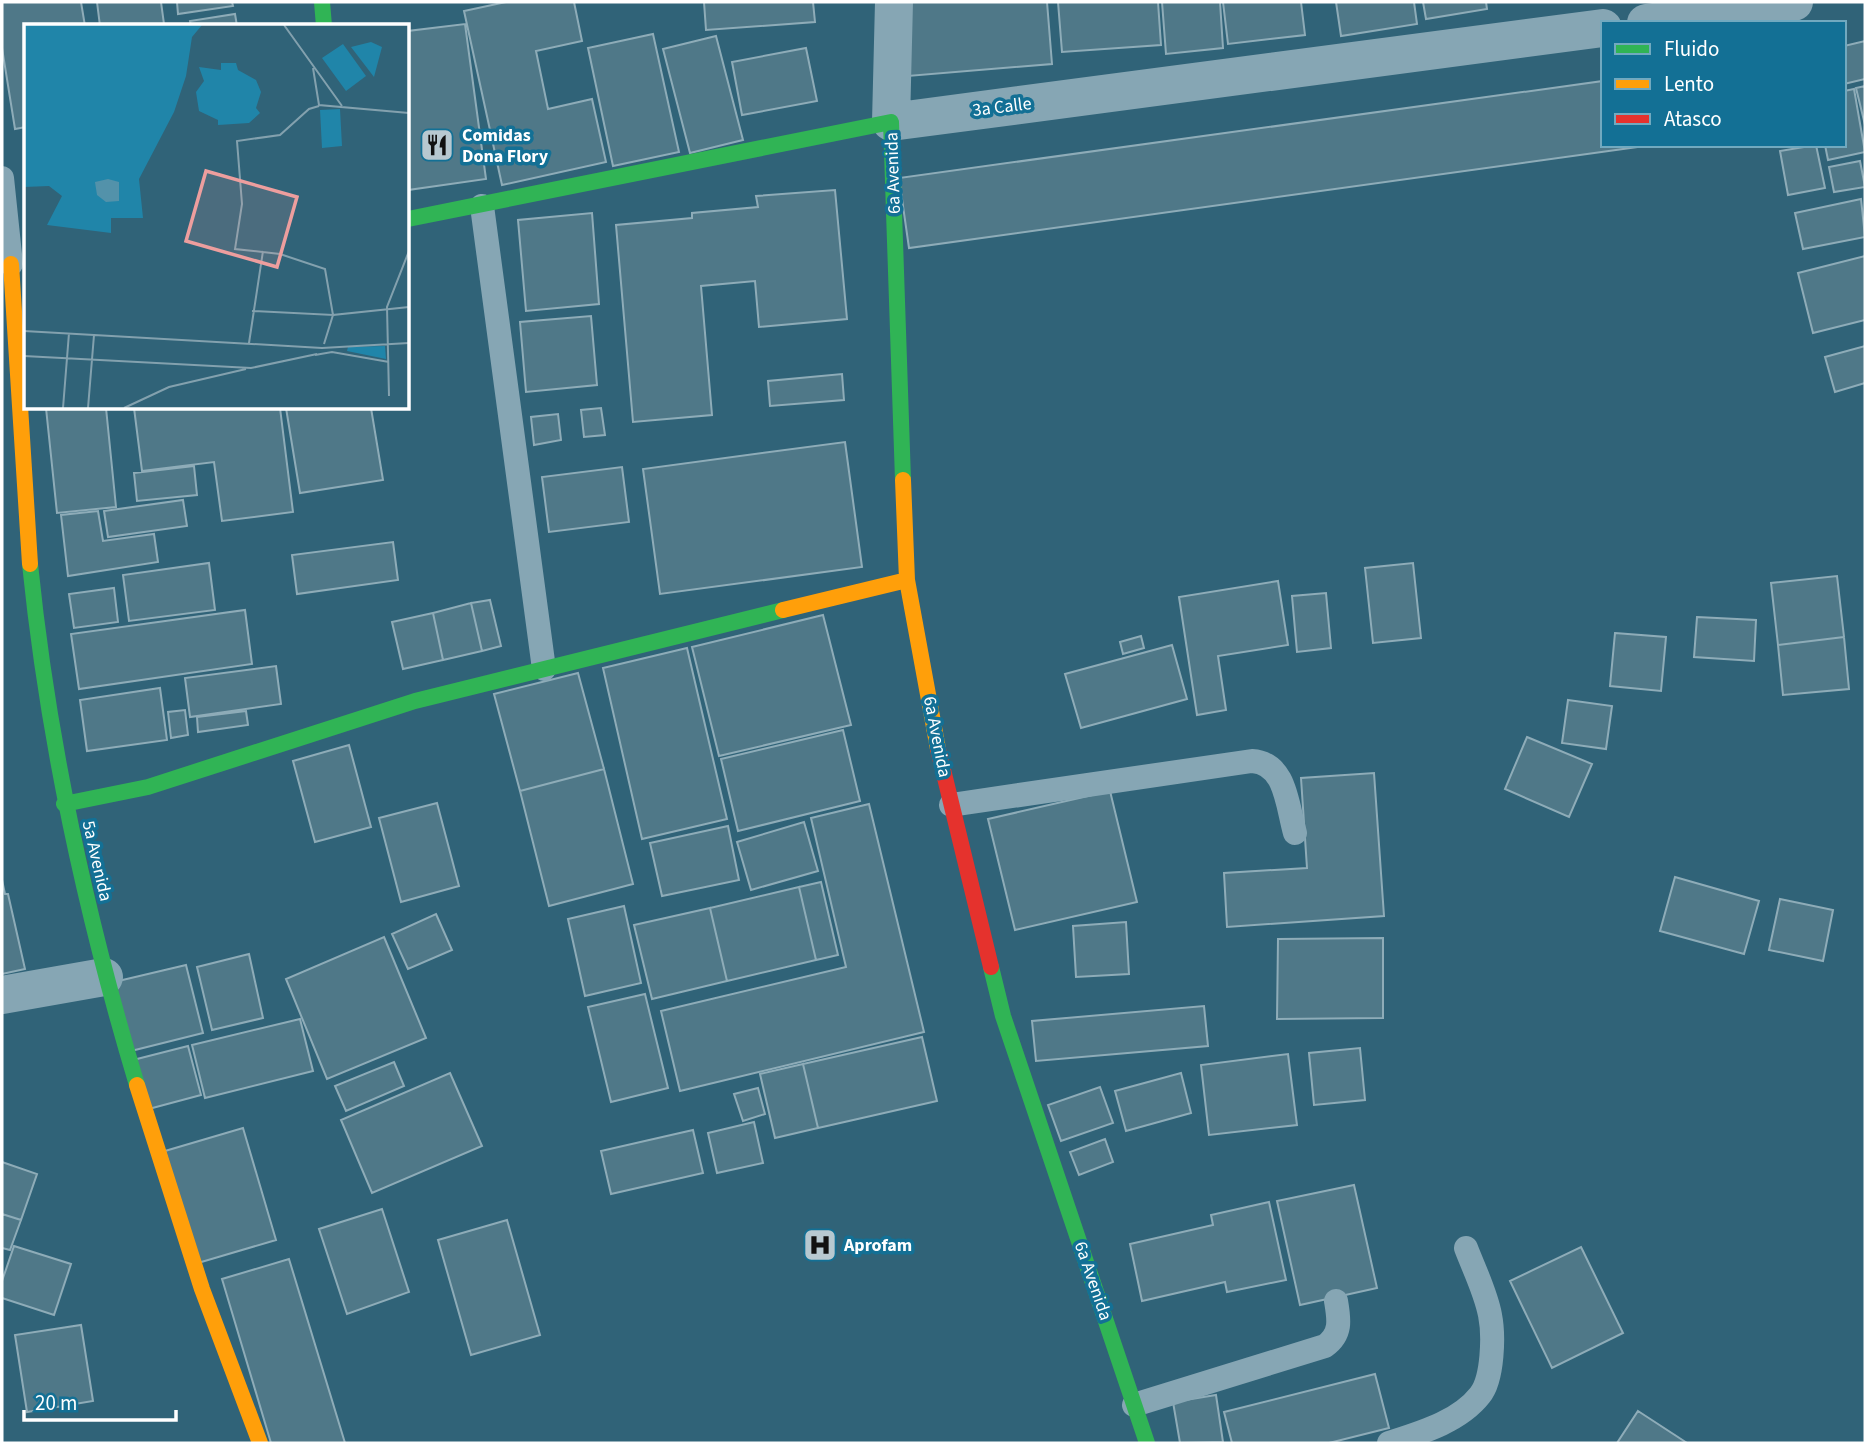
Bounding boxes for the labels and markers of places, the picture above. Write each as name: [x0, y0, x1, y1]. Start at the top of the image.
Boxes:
place label: Comidas Dona Flory: [462, 123, 549, 169]
restaurant icon: Comidas Dona Flory: [418, 126, 456, 164]
hospital icon: Aprofam: [801, 1226, 839, 1264]
place label: Aprofam: [843, 1233, 912, 1258]

